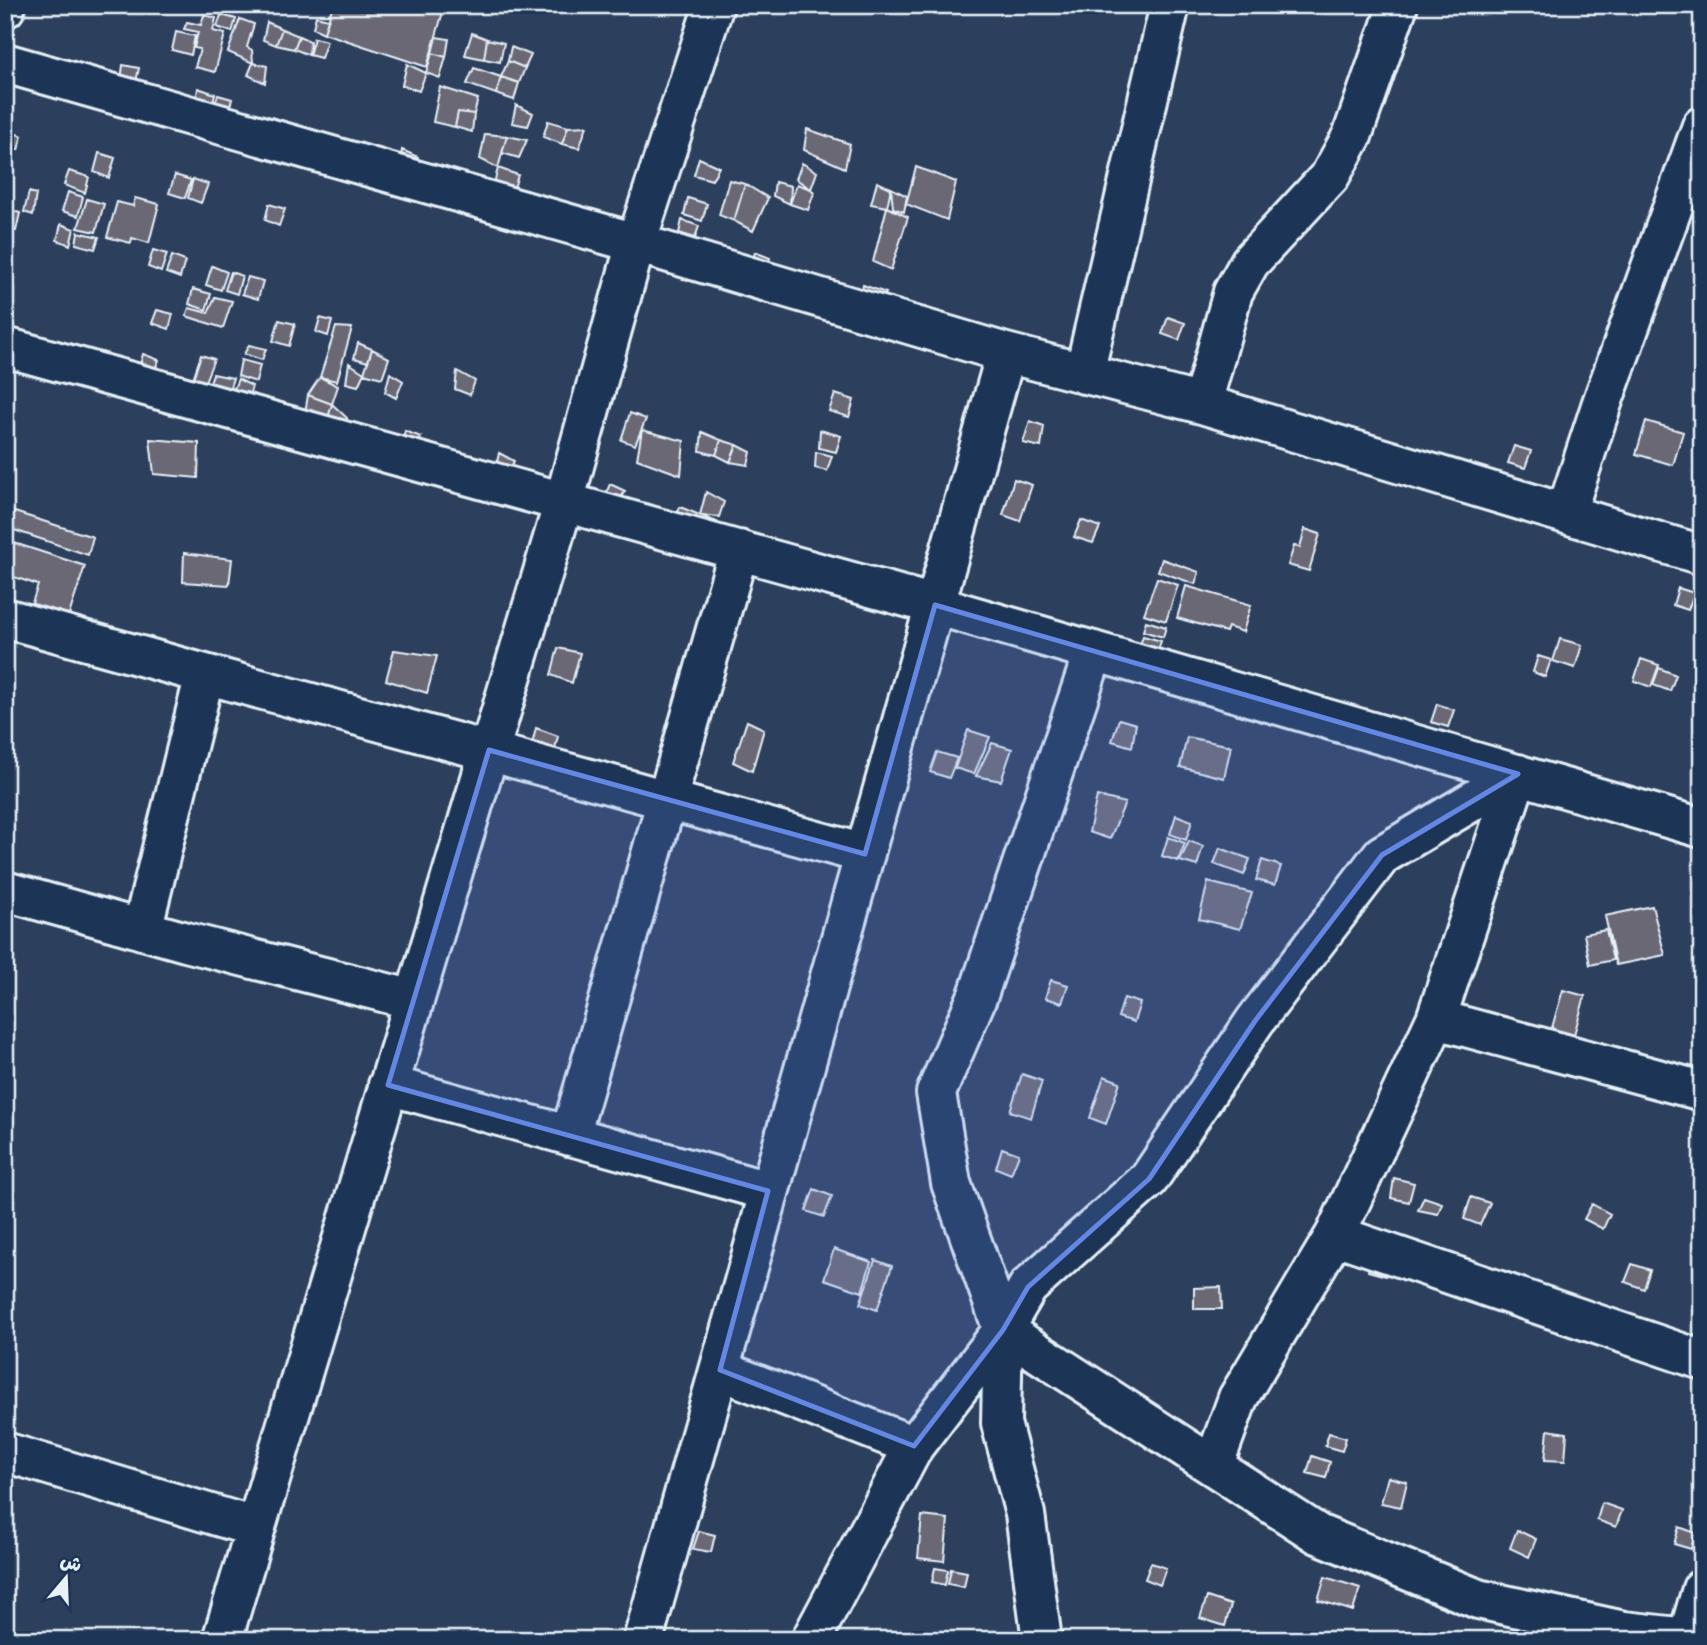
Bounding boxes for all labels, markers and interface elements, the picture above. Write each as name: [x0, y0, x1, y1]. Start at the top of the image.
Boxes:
north arrow: [32, 1544, 102, 1614]
text: ش: [58, 1548, 85, 1577]

